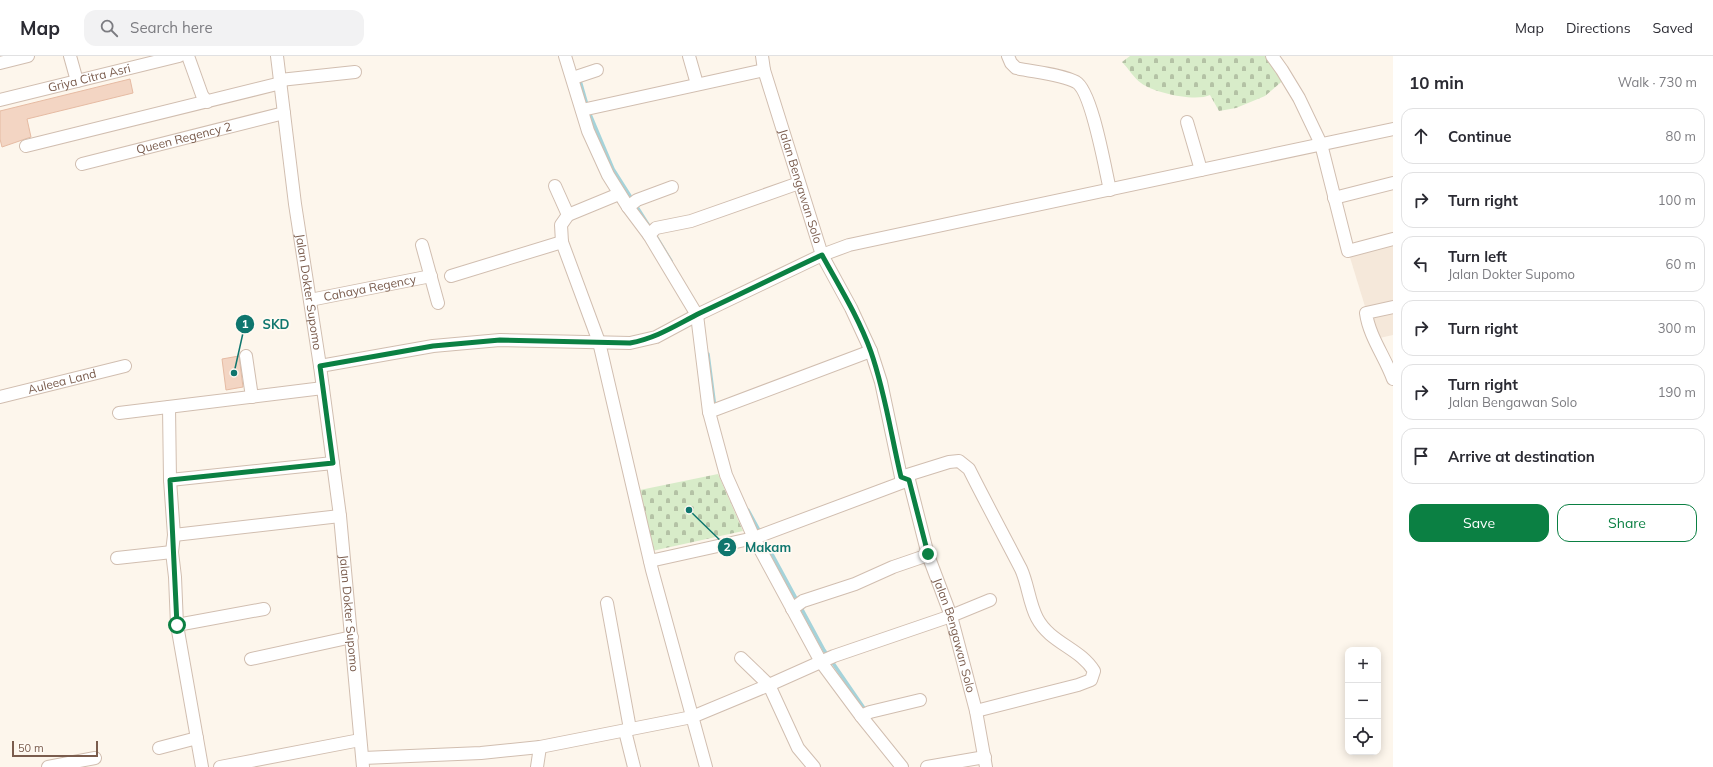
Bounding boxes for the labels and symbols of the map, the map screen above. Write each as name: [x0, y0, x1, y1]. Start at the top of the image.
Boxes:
street label: Griya Citra Asri: [46, 60, 132, 95]
street label: Queen Regency 2: [134, 119, 233, 157]
street label: Jalan Bengawan Solo: [776, 127, 826, 245]
street label: Jalan Dokter Supomo: [293, 233, 325, 351]
street label: Cahaya Regency: [322, 271, 418, 304]
callout: SKD: [235, 312, 297, 337]
text: 1: [241, 316, 249, 331]
text: SKD: [263, 316, 290, 332]
street label: Auleea Land: [26, 365, 98, 397]
callout: Makam: [717, 535, 799, 560]
text: 2: [723, 539, 731, 554]
text: Makam: [745, 539, 791, 555]
route end: [919, 545, 937, 563]
street label: Jalan Dokter Supomo: [337, 554, 362, 672]
street label: Jalan Bengawan Solo: [930, 575, 979, 694]
route start: [168, 616, 186, 634]
scale bar: [12, 739, 98, 758]

